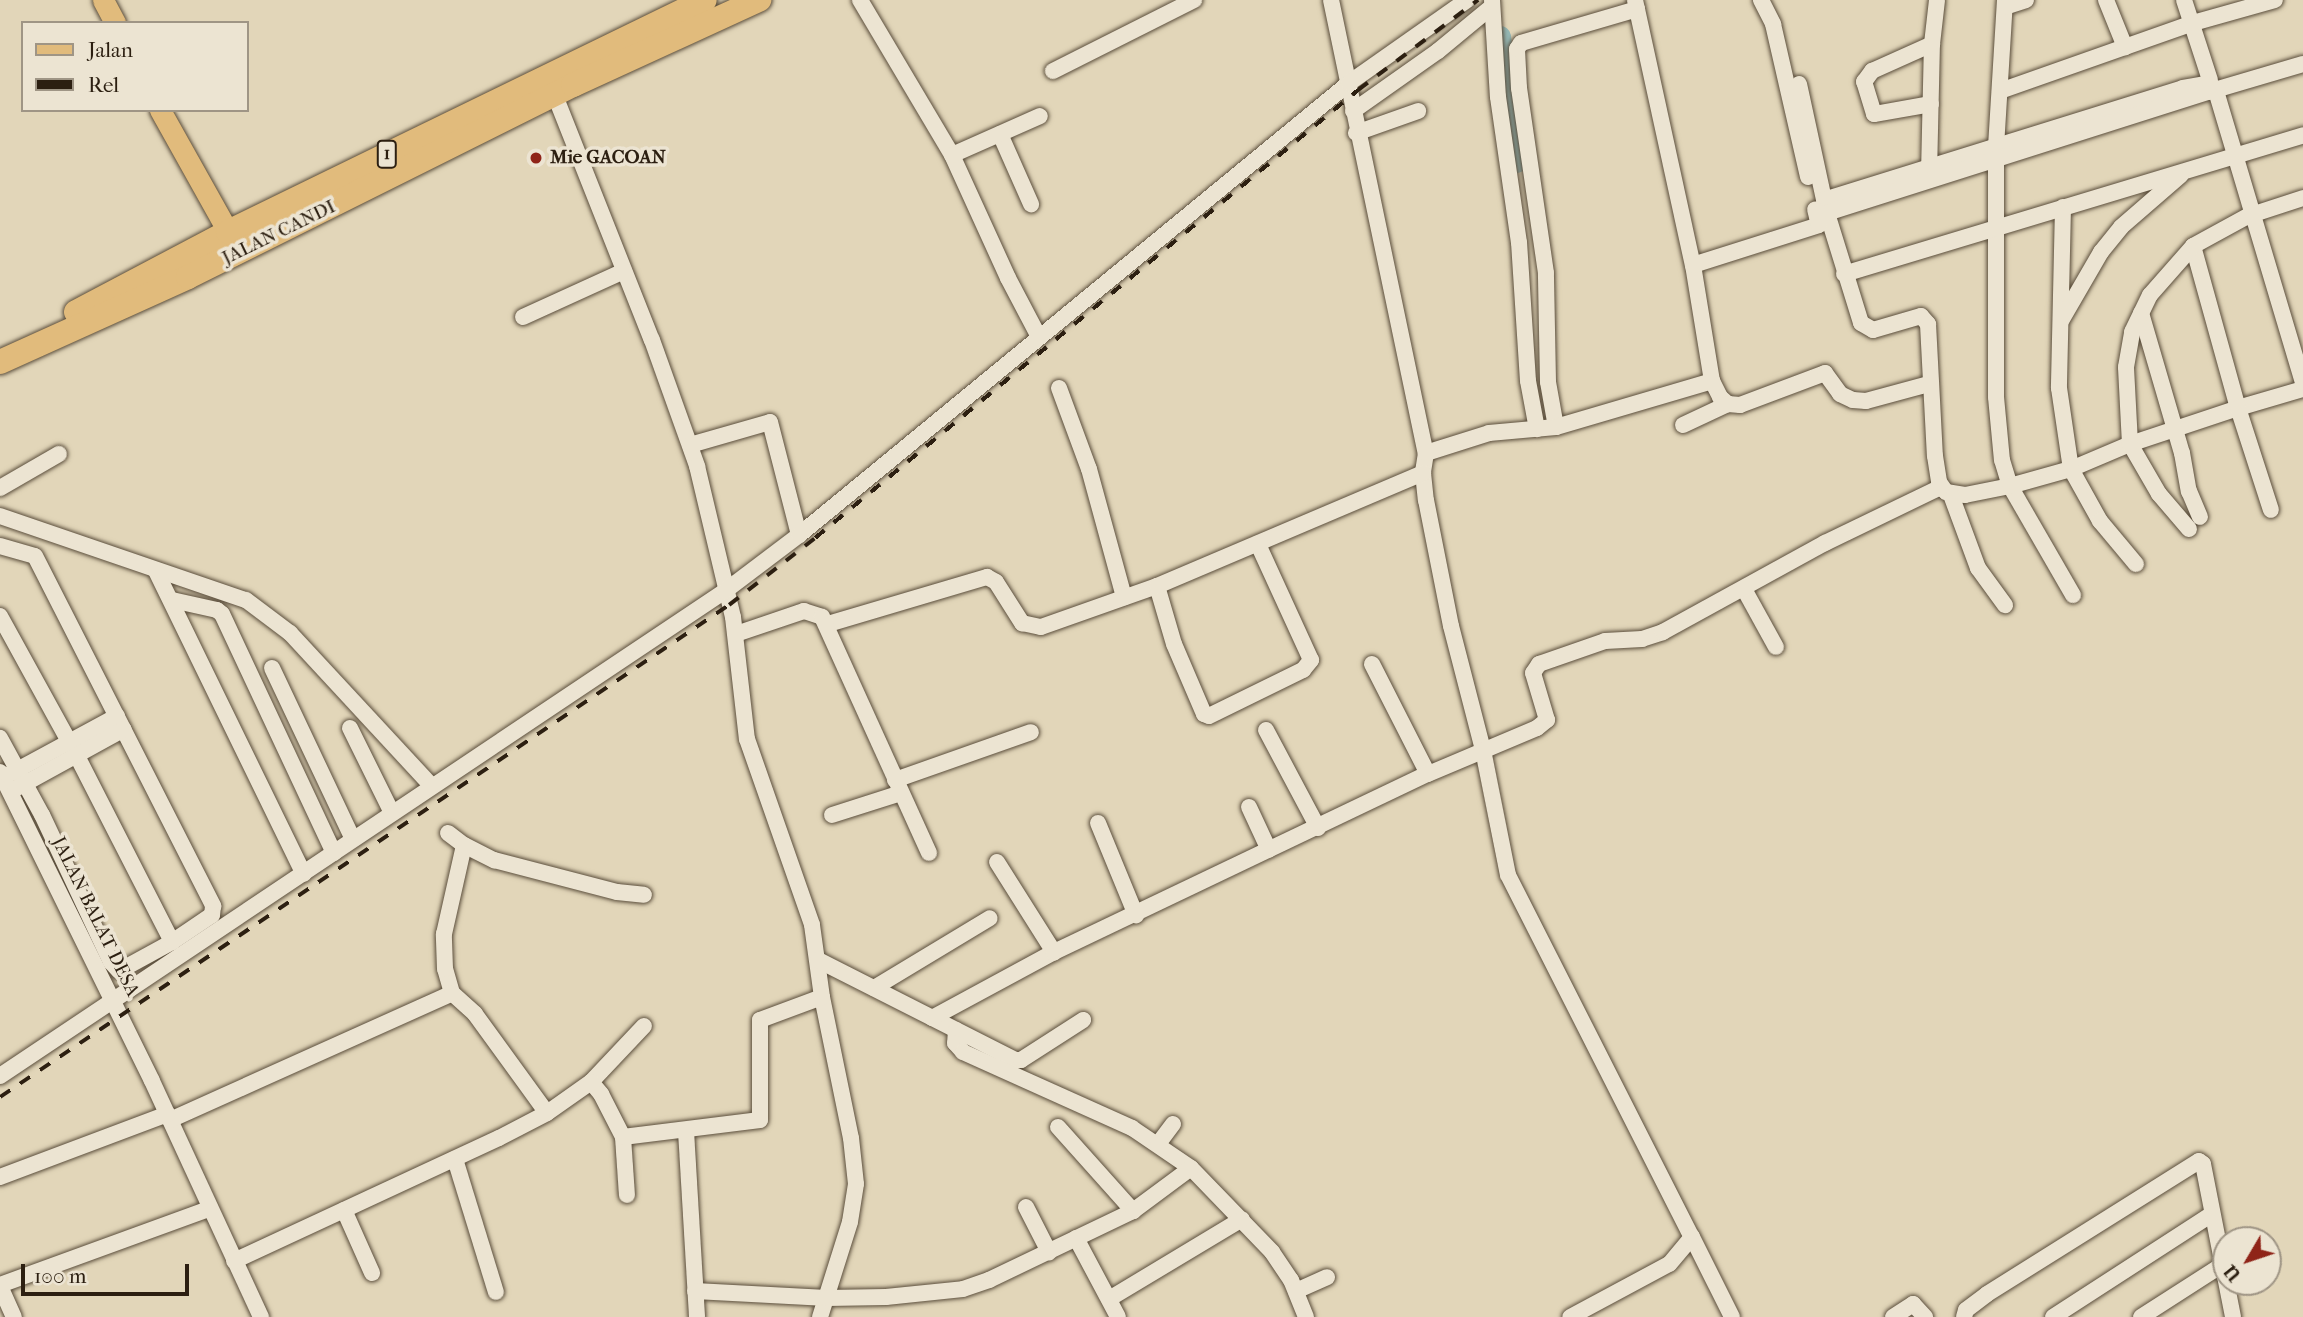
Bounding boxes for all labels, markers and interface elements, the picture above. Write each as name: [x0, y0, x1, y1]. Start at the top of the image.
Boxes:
legend: [21, 21, 248, 112]
text: Jalan: [88, 38, 133, 62]
text: Rel: [88, 73, 119, 97]
road number: 1: [376, 140, 398, 168]
place label: Mie GACOAN: [550, 147, 666, 169]
marker: Mie GACOAN: [528, 150, 544, 166]
street label: JALAN CANDI: [219, 196, 339, 270]
street label: JALAN BALAT DESA: [46, 833, 144, 1001]
north arrow: [2212, 1226, 2282, 1296]
scale bar: [24, 1250, 192, 1294]
text: U: [2219, 1260, 2245, 1286]
text: 100 m: [34, 1264, 87, 1288]

